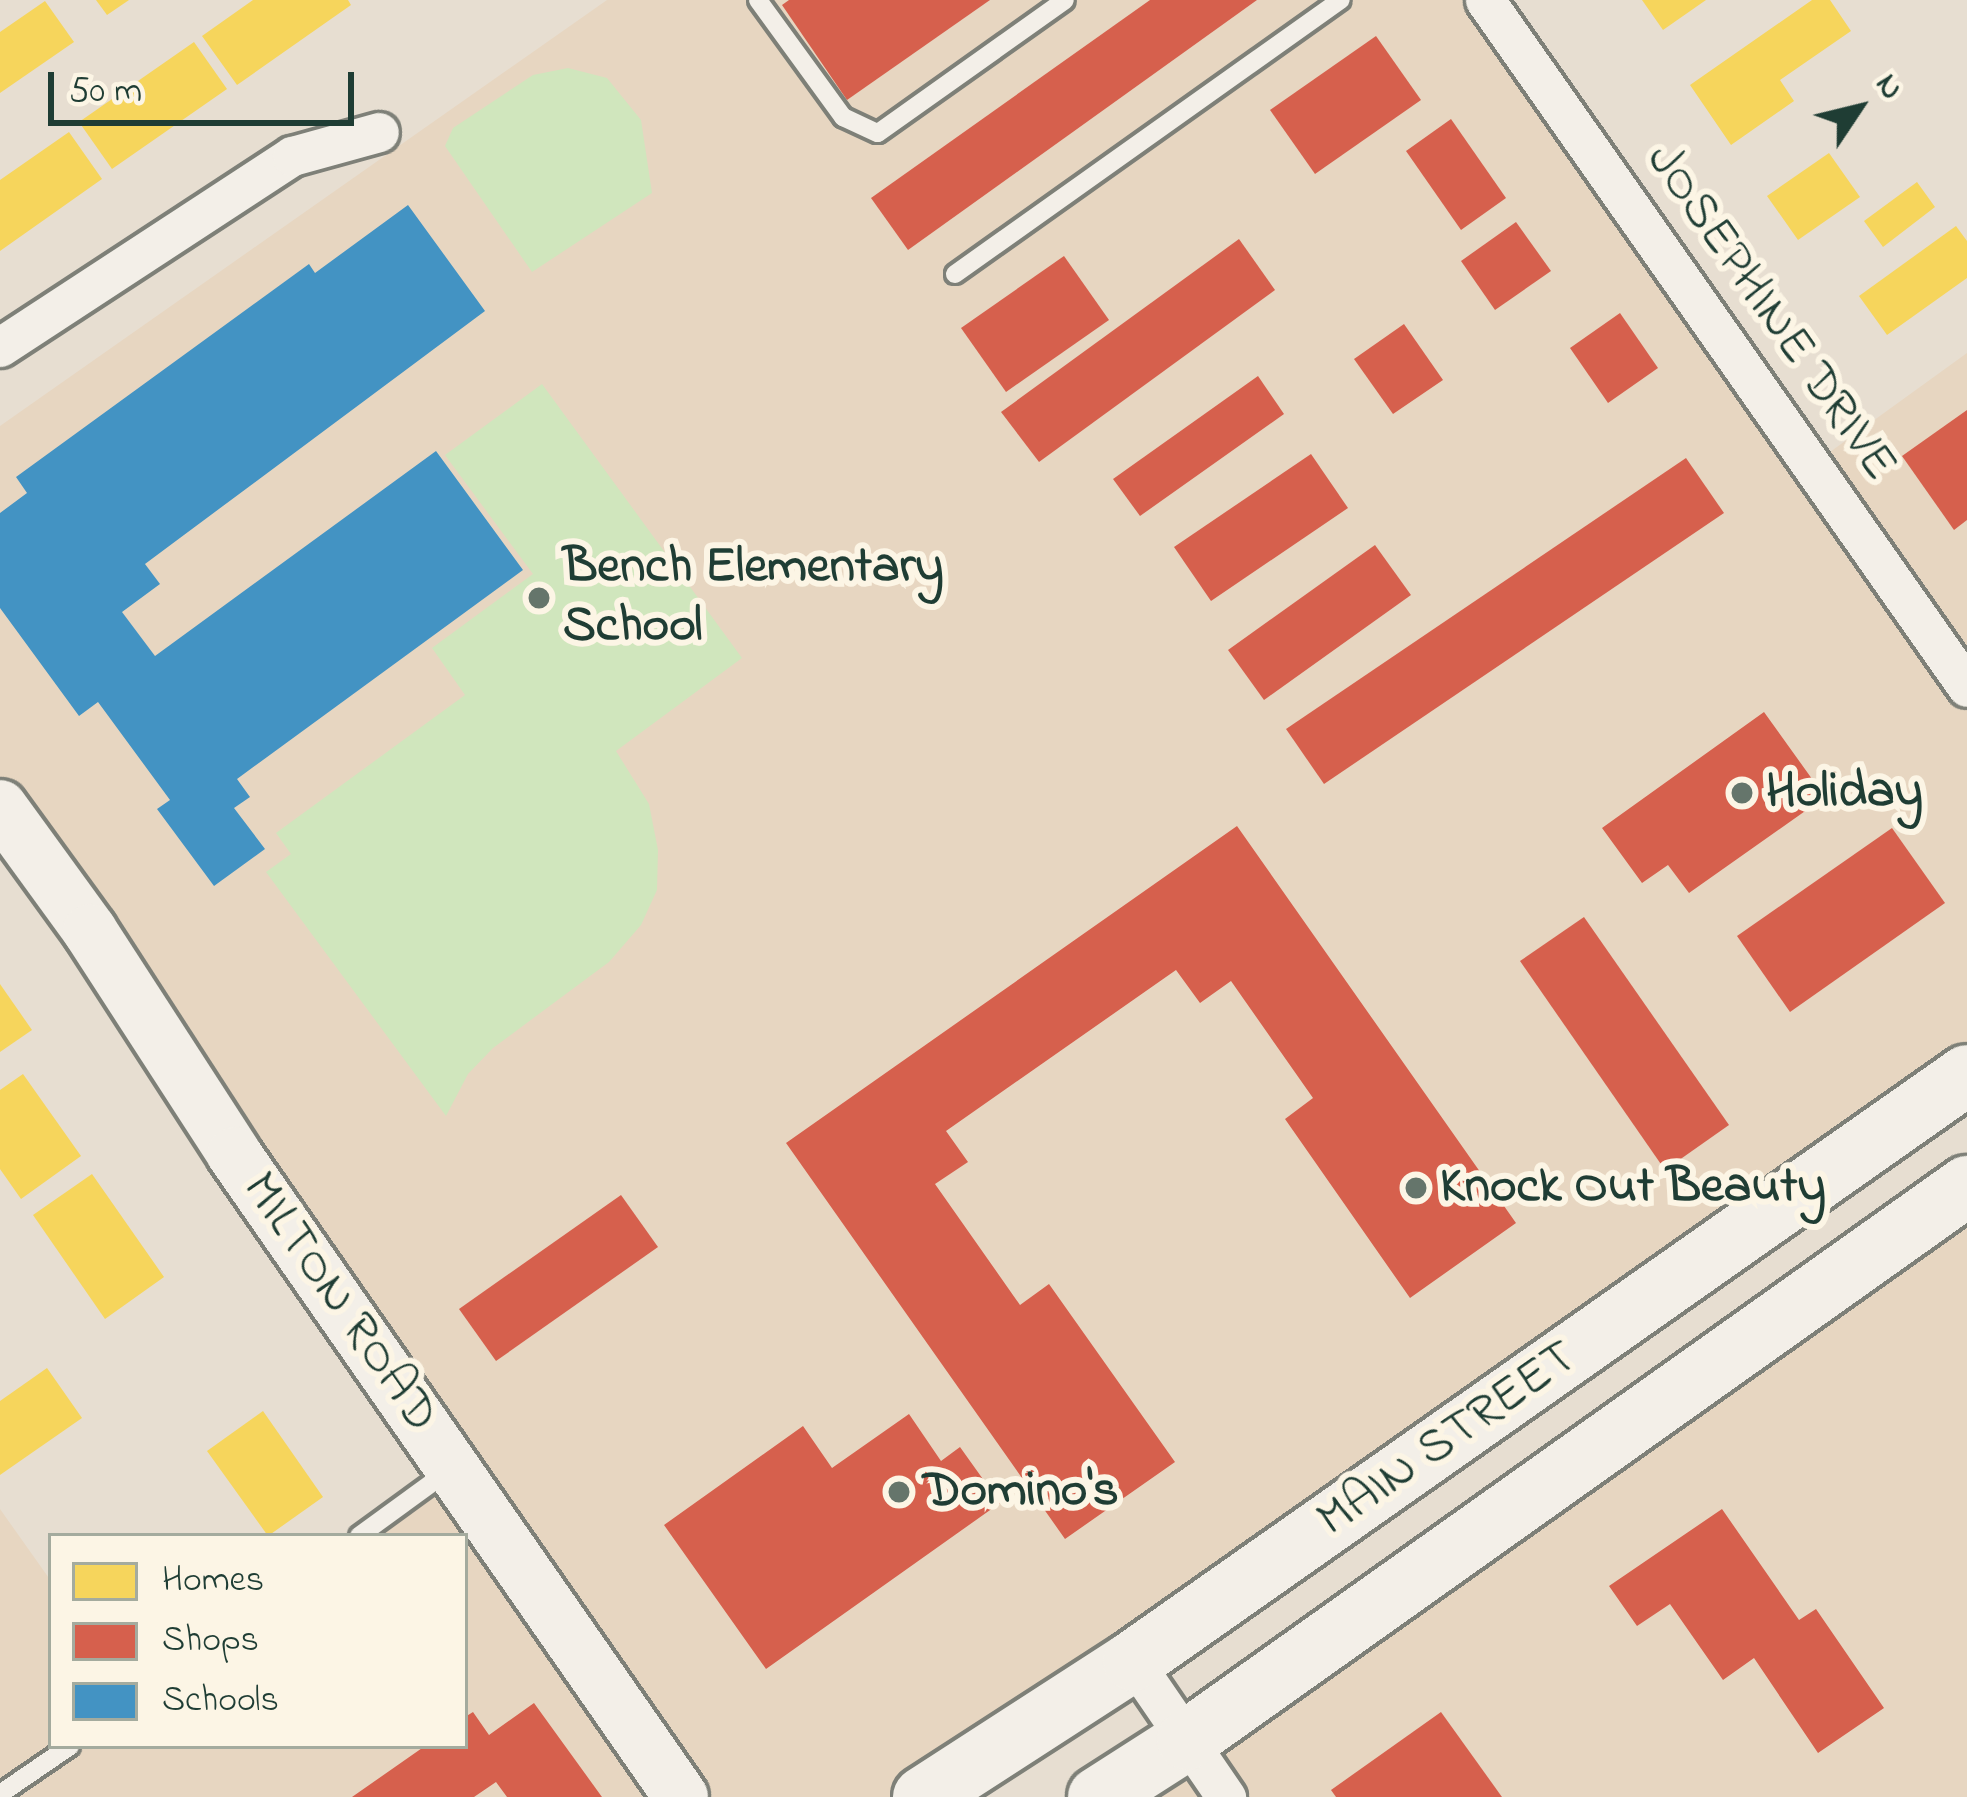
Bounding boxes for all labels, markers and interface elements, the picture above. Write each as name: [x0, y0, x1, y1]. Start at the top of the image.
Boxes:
scale bar: [54, 48, 360, 122]
north arrow: [1799, 48, 1919, 168]
text: N: [1862, 64, 1915, 110]
text: 50 m: [69, 66, 142, 119]
street label: JOSEPHINE DRIVE: [1631, 133, 1909, 493]
place label: Bench Elementary School: [563, 538, 944, 658]
marker: Bench Elementary School: [526, 585, 552, 611]
place label: Holiday: [1766, 762, 1923, 824]
marker: Holiday: [1729, 780, 1755, 806]
place label: Knock Out Beauty: [1440, 1157, 1826, 1219]
street label: MILTON ROAD: [227, 1161, 451, 1445]
marker: Knock Out Beauty: [1403, 1175, 1429, 1201]
street label: MAIN STREET: [1306, 1328, 1590, 1552]
place label: Domino's: [923, 1461, 1119, 1523]
marker: Domino's: [886, 1479, 912, 1505]
legend: [48, 1533, 468, 1749]
text: Homes: [162, 1555, 264, 1608]
text: Shops: [162, 1615, 259, 1668]
text: Schools: [162, 1675, 279, 1728]

